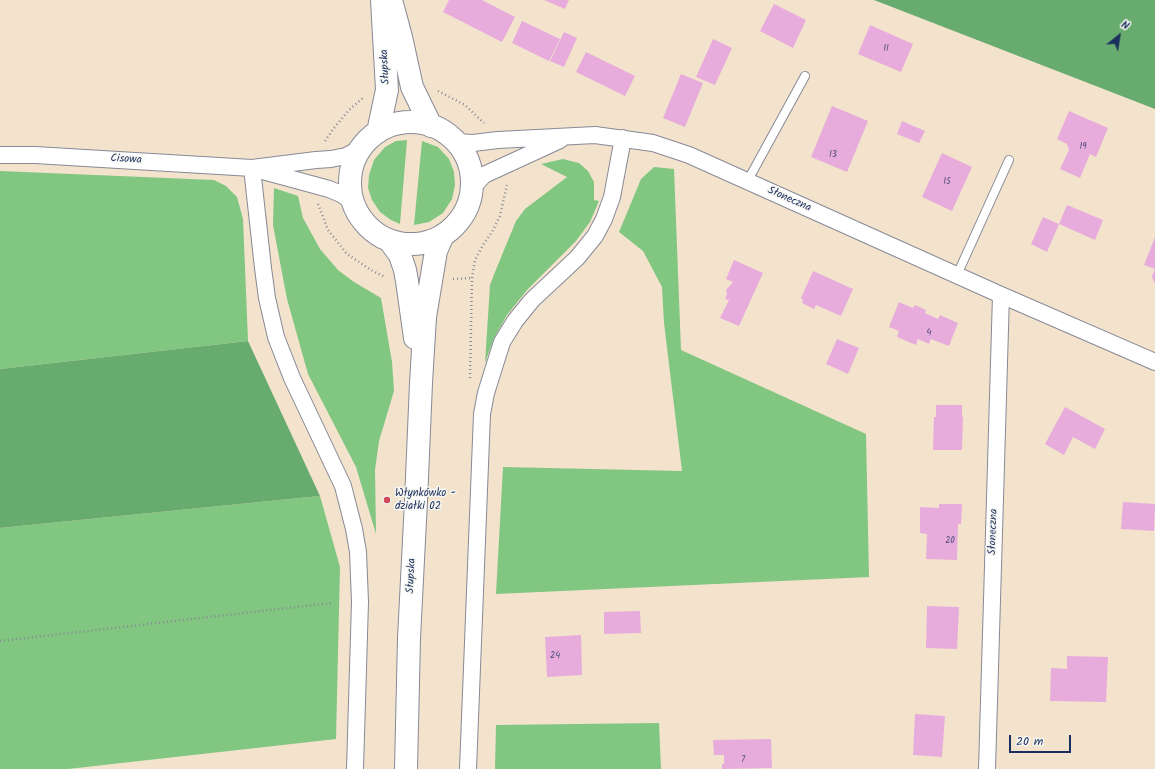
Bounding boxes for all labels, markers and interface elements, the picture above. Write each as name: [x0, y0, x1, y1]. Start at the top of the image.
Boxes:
north arrow: [1099, 16, 1139, 56]
text: N: [1117, 16, 1133, 35]
house number: 11: [883, 44, 889, 54]
street label: Słupska: [378, 49, 394, 85]
house number: 19: [1079, 142, 1087, 152]
house number: 13: [829, 150, 837, 160]
street label: Cisowa: [110, 153, 142, 167]
house number: 15: [943, 177, 951, 187]
street label: Słoneczna: [765, 185, 813, 215]
house number: 4: [927, 328, 931, 338]
place label: Włynkówko - działki 02: [395, 487, 456, 513]
marker: Włynkówko - działki 02: [382, 495, 392, 505]
street label: Słoneczna: [987, 509, 1001, 555]
house number: 20: [945, 536, 955, 546]
street label: Słupska: [404, 558, 420, 594]
house number: 24: [550, 651, 560, 661]
scale bar: [1011, 727, 1073, 753]
text: 20 m: [1016, 732, 1043, 751]
house number: 7: [741, 755, 745, 765]

